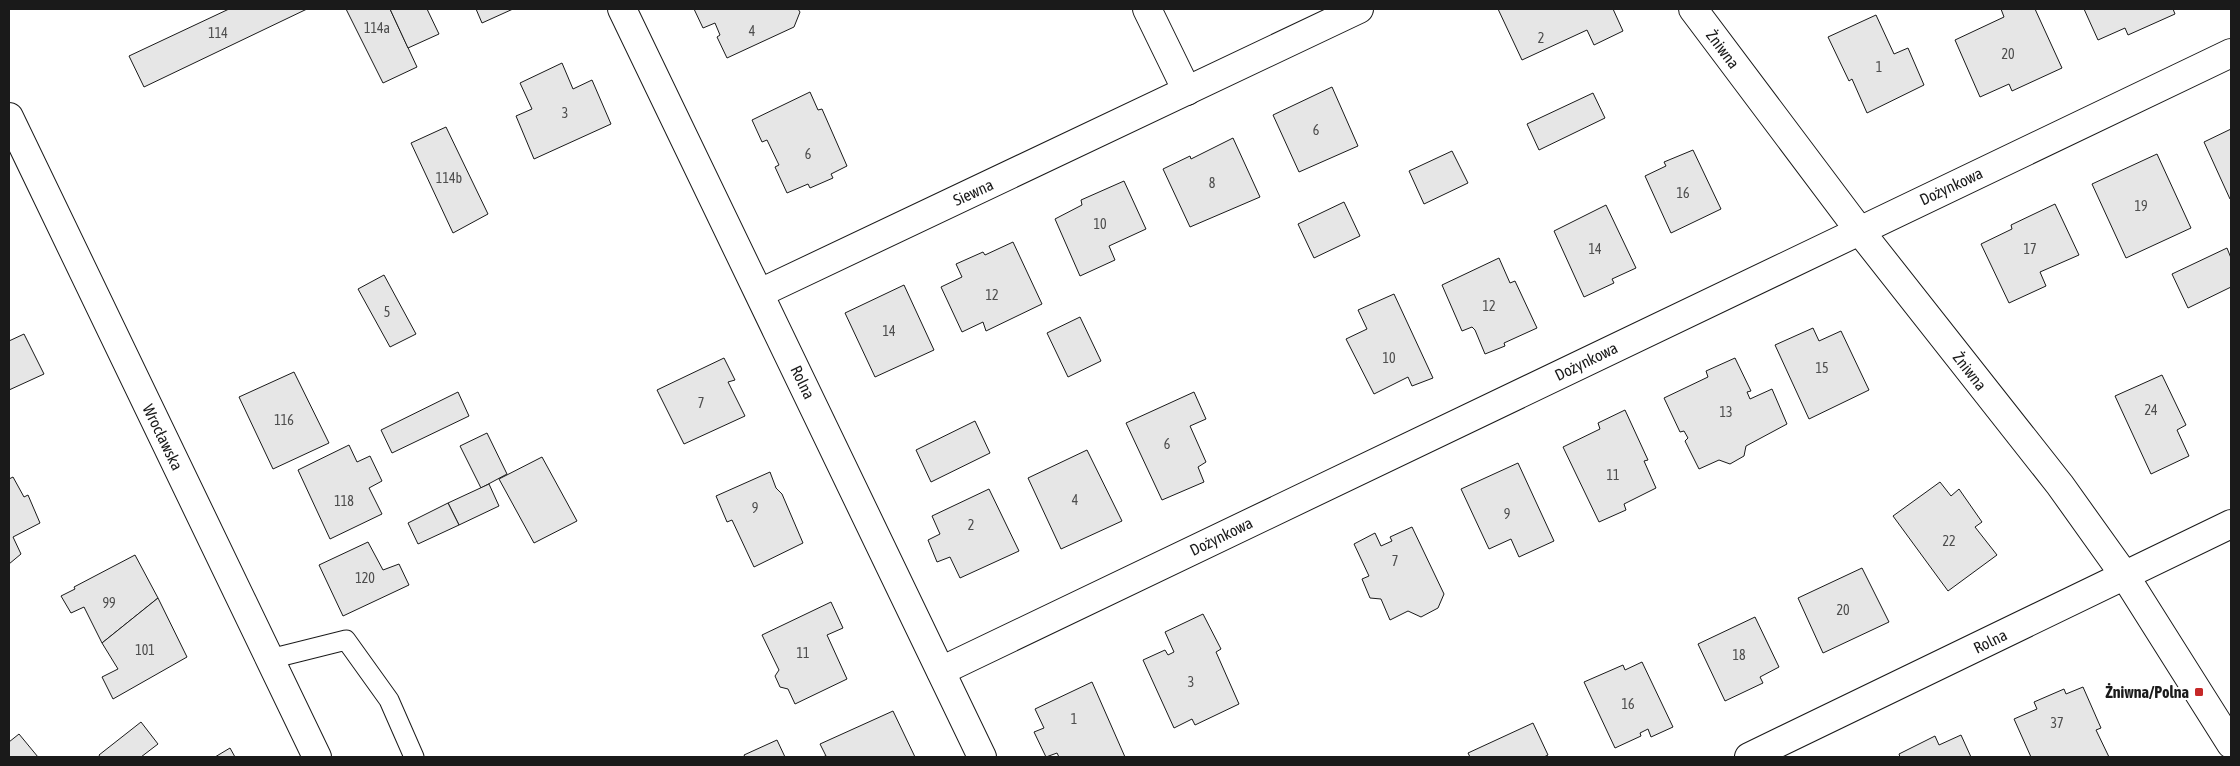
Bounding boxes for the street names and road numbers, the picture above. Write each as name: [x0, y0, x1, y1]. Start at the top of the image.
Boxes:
street label: Żniwna: [1703, 26, 1743, 72]
street label: Dożynkowa: [1917, 164, 1986, 209]
street label: Siewna: [950, 175, 996, 209]
street label: Dożynkowa: [1552, 338, 1621, 385]
street label: Żniwna: [1950, 348, 1990, 394]
street label: Rolna: [787, 362, 819, 402]
street label: Wrocławska: [139, 401, 187, 473]
street label: Dożynkowa: [1187, 513, 1256, 560]
street label: Rolna: [1970, 625, 2010, 657]

